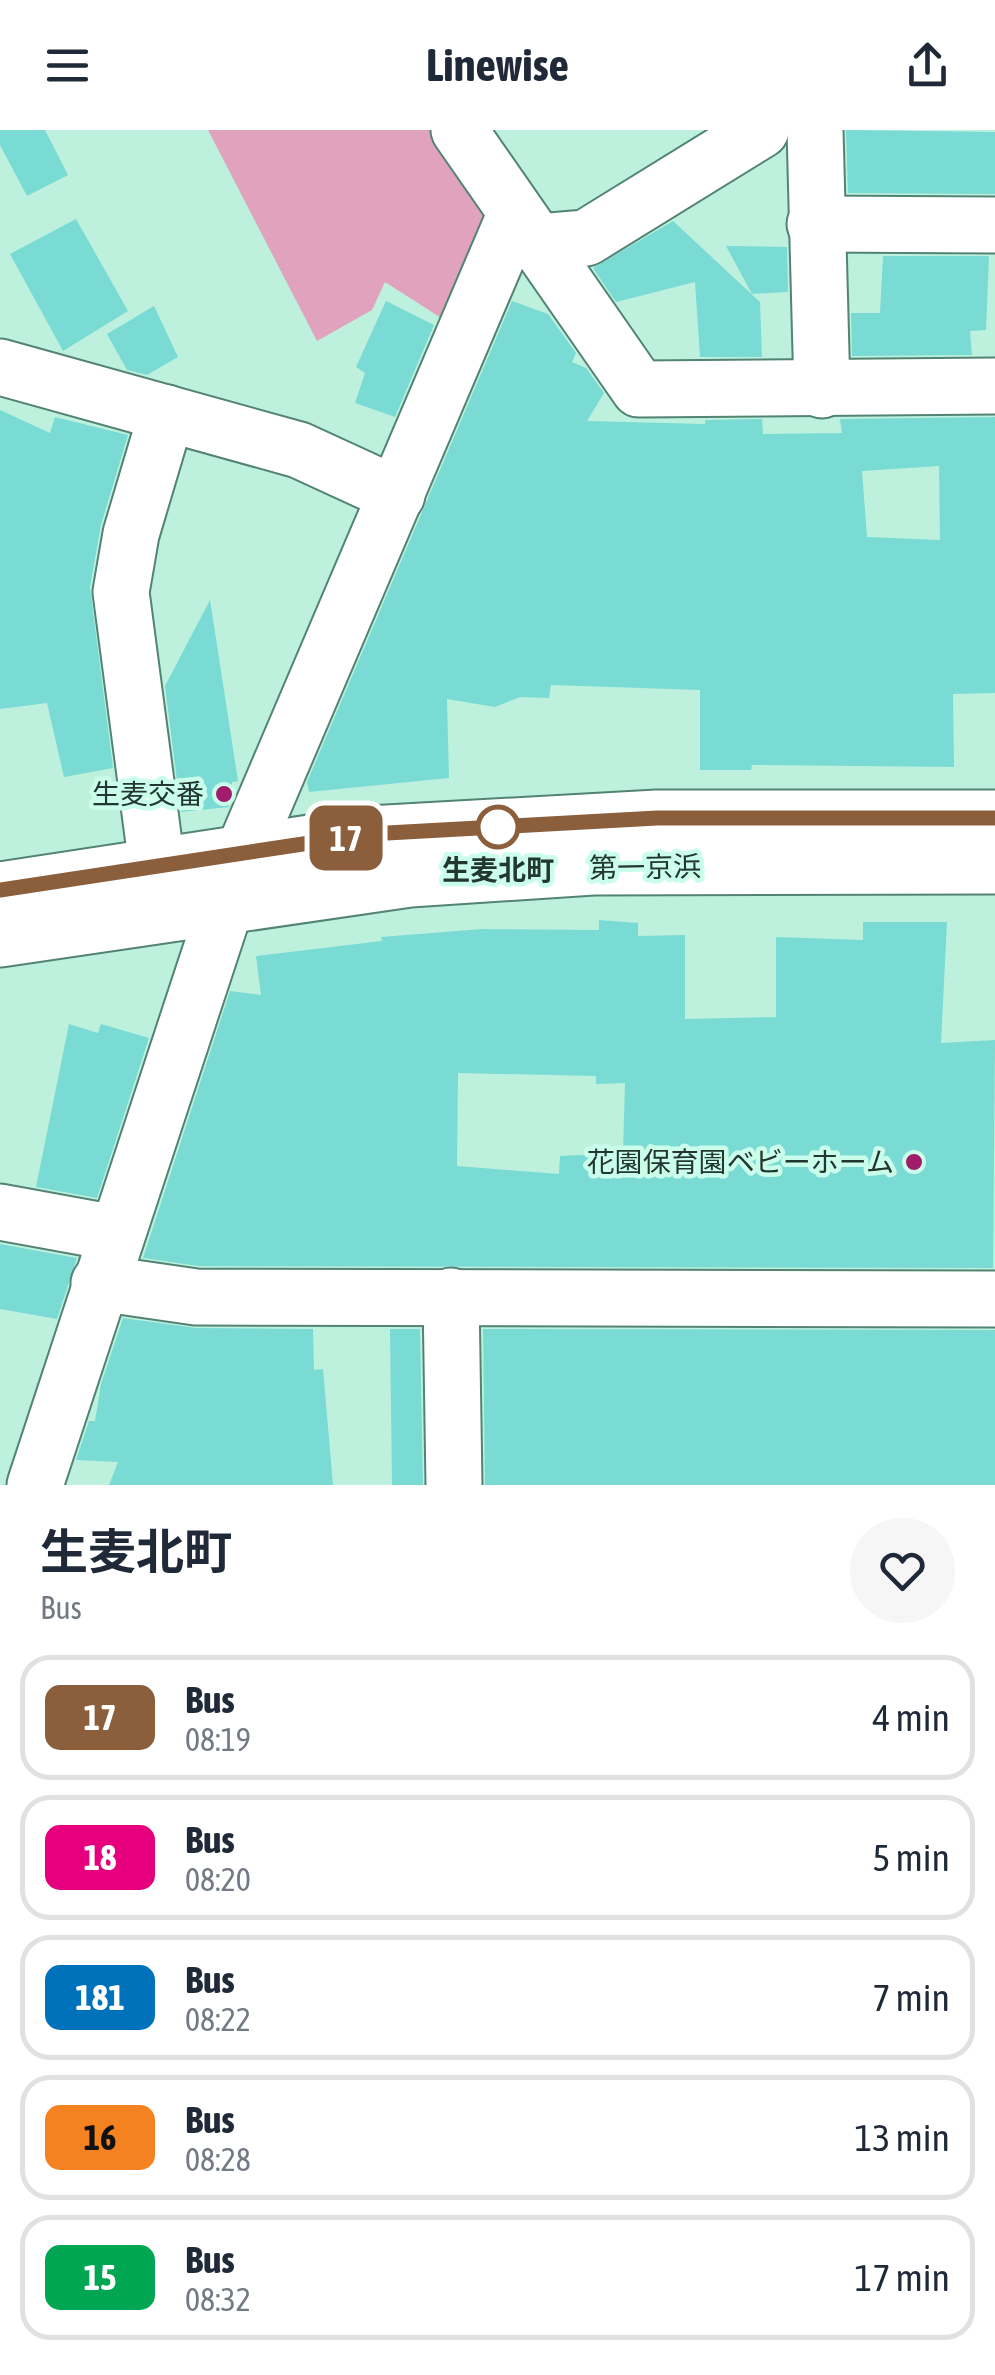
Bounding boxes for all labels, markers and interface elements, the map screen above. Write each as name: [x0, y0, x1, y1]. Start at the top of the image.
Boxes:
icon: menu: [40, 38, 95, 93]
icon: share: [900, 38, 955, 93]
text: Linewise: [426, 39, 569, 91]
place label: 生麦交番: [92, 778, 204, 810]
marker: 生麦交番: [213, 783, 235, 805]
line badge: 17: [301, 806, 391, 870]
marker: 生麦北町: [477, 806, 519, 848]
text: 17: [330, 818, 362, 858]
street label: 第一京浜: [589, 850, 701, 884]
place label: 生麦北町: [442, 854, 554, 886]
place label: 花園保育園ベビーホーム: [587, 1146, 894, 1178]
marker: 花園保育園ベビーホーム: [903, 1151, 925, 1173]
button: heart: [850, 1518, 955, 1623]
text: 生麦北町: [40, 1524, 232, 1579]
text: Bus: [40, 1589, 82, 1626]
text: Bus: [185, 1678, 235, 1721]
text: 4 min: [872, 1696, 950, 1739]
text: 17: [84, 1697, 116, 1737]
text: 08:19: [185, 1721, 251, 1758]
text: Bus: [185, 1818, 235, 1861]
text: 5 min: [872, 1836, 950, 1879]
text: 18: [84, 1837, 116, 1877]
text: 08:20: [185, 1861, 251, 1898]
text: Bus: [185, 1958, 235, 2001]
text: 7 min: [872, 1976, 950, 2019]
text: 181: [75, 1977, 125, 2017]
text: 08:22: [185, 2001, 251, 2038]
text: Bus: [185, 2098, 235, 2141]
text: 13 min: [855, 2116, 950, 2159]
text: 16: [84, 2117, 116, 2157]
text: 08:28: [185, 2141, 251, 2178]
text: Bus: [185, 2238, 235, 2281]
text: 17 min: [855, 2256, 950, 2299]
text: 15: [84, 2257, 116, 2297]
text: 08:32: [185, 2281, 251, 2318]

